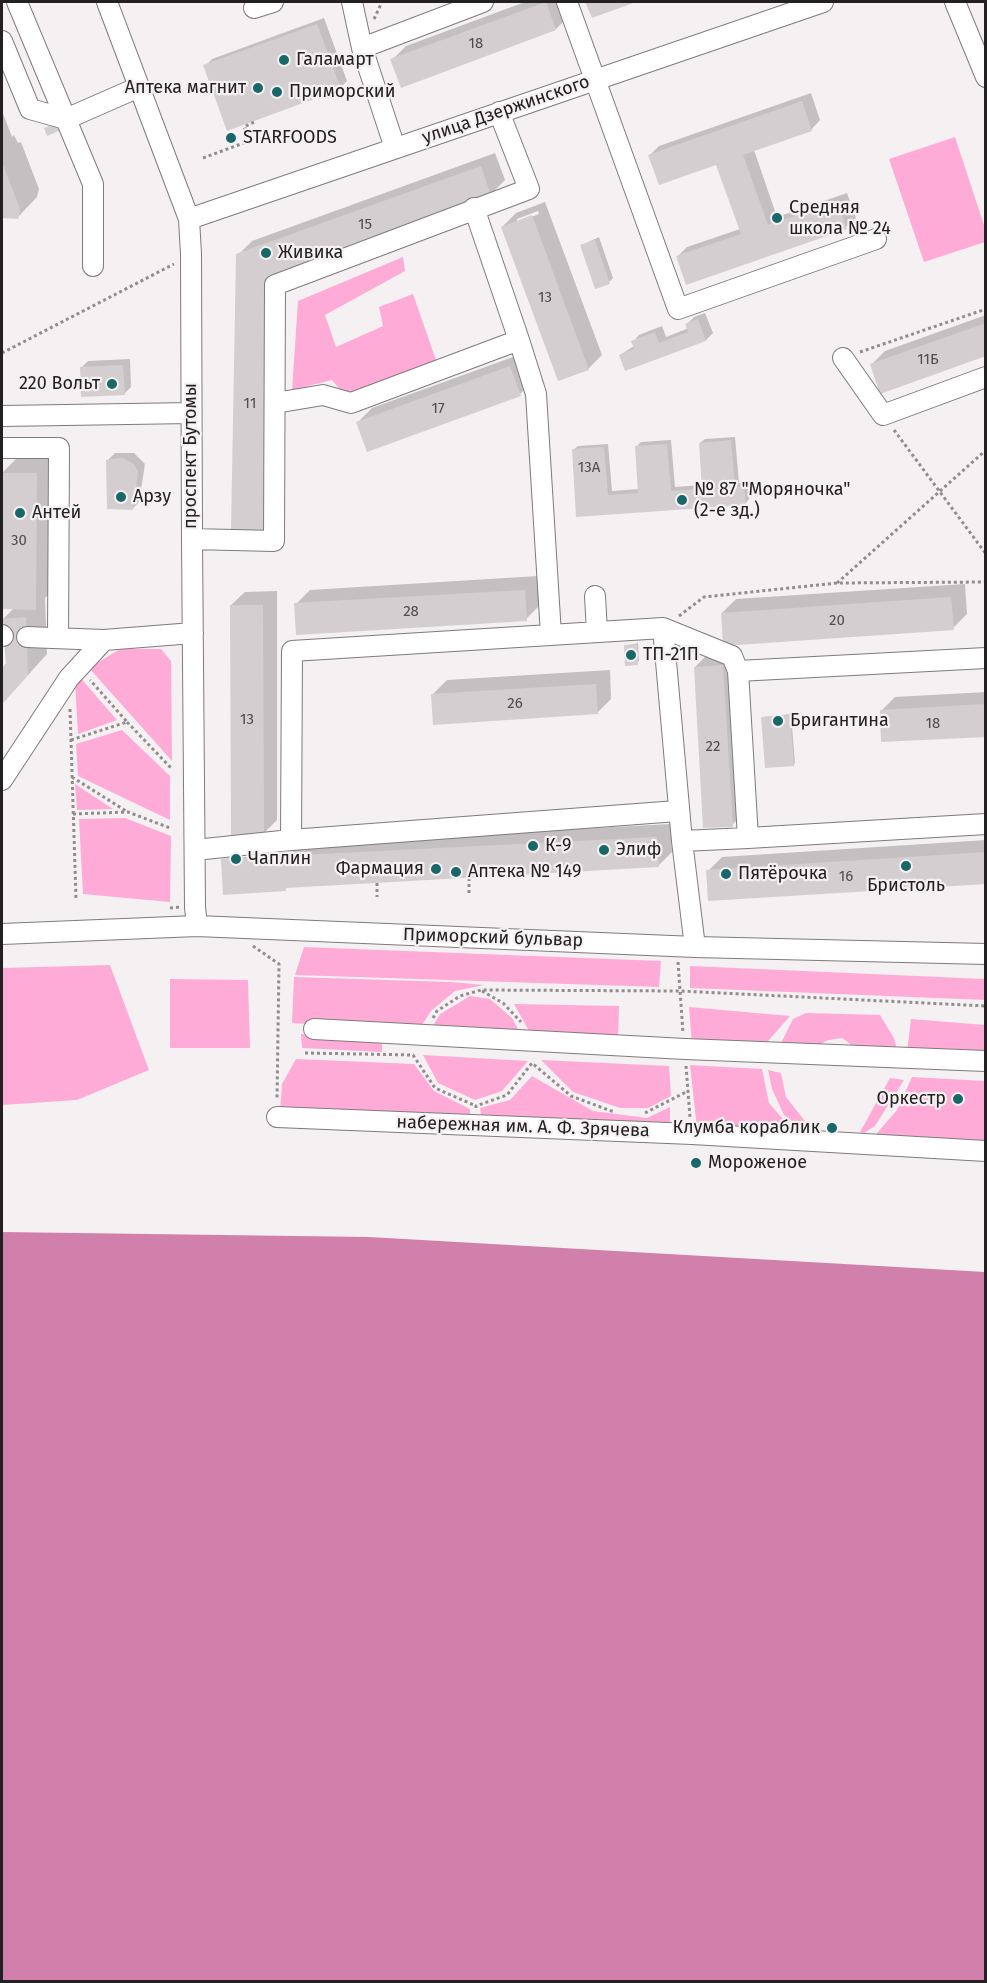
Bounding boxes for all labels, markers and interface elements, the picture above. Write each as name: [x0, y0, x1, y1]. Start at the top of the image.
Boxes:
house number: 18: [469, 35, 483, 53]
place label: Галамарт: [296, 49, 374, 71]
marker: Галамарт: [277, 53, 291, 67]
street label: улица Дзержинского: [419, 71, 593, 149]
place label: Аптека магнит: [125, 77, 246, 99]
marker: Аптека магнит: [251, 81, 265, 95]
place label: Приморский: [289, 81, 395, 103]
marker: Приморский: [270, 85, 284, 99]
place label: STARFOODS: [243, 127, 337, 149]
marker: STARFOODS: [224, 131, 238, 145]
place label: Средняя школа № 24: [789, 197, 891, 240]
marker: Средняя школа № 24: [770, 211, 784, 225]
house number: 15: [358, 216, 372, 234]
place label: Живика: [278, 242, 343, 264]
marker: Живика: [259, 246, 273, 260]
house number: 13: [538, 289, 552, 307]
house number: 11Б: [917, 351, 939, 369]
place label: 220 Вольт: [19, 373, 100, 395]
marker: 220 Вольт: [105, 377, 119, 391]
street label: проспект Бутомы: [180, 383, 202, 529]
house number: 11: [244, 395, 256, 413]
house number: 17: [431, 400, 445, 418]
house number: 13А: [578, 459, 600, 477]
place label: № 87 "Моряночка" (2-е зд.): [694, 479, 850, 522]
place label: Арзу: [133, 486, 171, 508]
marker: Арзу: [114, 490, 128, 504]
marker: № 87 "Моряночка" (2-е зд.): [675, 493, 689, 507]
place label: Антей: [32, 502, 81, 524]
marker: Антей: [13, 506, 27, 520]
house number: 30: [11, 532, 27, 550]
house number: 28: [403, 603, 419, 621]
house number: 20: [829, 612, 845, 630]
place label: ТП-21П: [643, 644, 699, 666]
marker: ТП-21П: [624, 648, 638, 662]
house number: 26: [507, 695, 523, 713]
place label: Бригантина: [790, 710, 889, 732]
house number: 13: [240, 711, 254, 729]
marker: Бригантина: [771, 714, 785, 728]
house number: 18: [926, 715, 940, 733]
house number: 22: [706, 738, 720, 756]
place label: К-9: [545, 835, 572, 857]
marker: К-9: [526, 839, 540, 853]
place label: Элиф: [616, 839, 661, 861]
marker: Элиф: [597, 843, 611, 857]
place label: Чаплин: [248, 848, 311, 870]
marker: Чаплин: [229, 852, 243, 866]
place label: Фармация: [336, 858, 424, 880]
marker: Бристоль: [899, 859, 913, 873]
place label: Аптека № 149: [468, 861, 581, 883]
marker: Фармация: [429, 862, 443, 876]
place label: Пятёрочка: [738, 863, 828, 885]
marker: Аптека № 149: [449, 865, 463, 879]
marker: Пятёрочка: [719, 867, 733, 881]
house number: 16: [839, 868, 853, 886]
place label: Бристоль: [867, 875, 945, 897]
street label: Приморский бульвар: [402, 924, 584, 952]
place label: Оркестр: [876, 1088, 946, 1110]
marker: Оркестр: [951, 1092, 965, 1106]
street label: набережная им. А. Ф. Зрячева: [396, 1112, 650, 1142]
place label: Клумба кораблик: [673, 1117, 820, 1139]
marker: Клумба кораблик: [825, 1121, 839, 1135]
place label: Мороженое: [708, 1152, 807, 1174]
marker: Мороженое: [689, 1156, 703, 1170]

